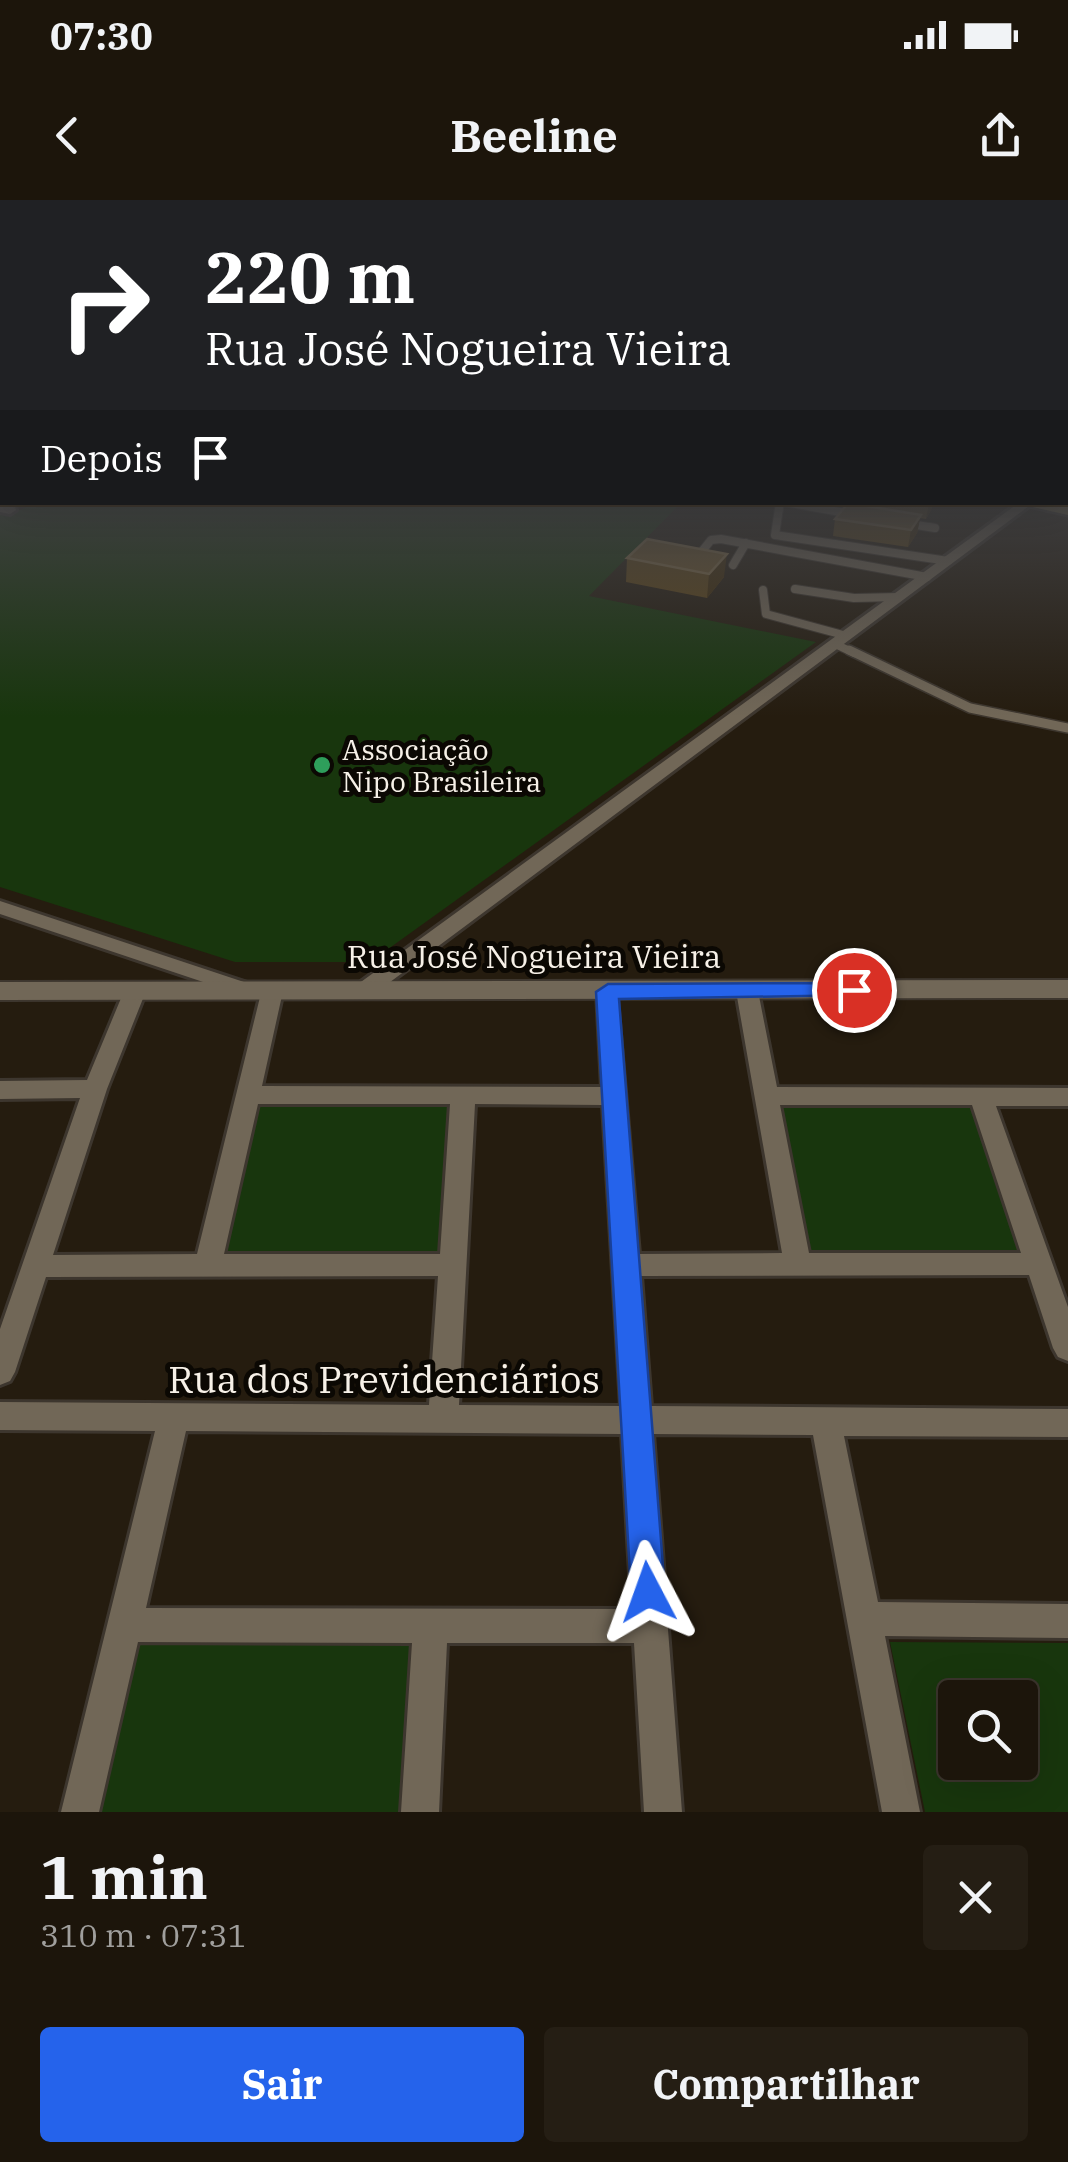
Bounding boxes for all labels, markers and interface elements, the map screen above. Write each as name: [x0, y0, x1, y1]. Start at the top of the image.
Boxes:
text: 07:30: [50, 11, 153, 60]
text: Beeline: [450, 106, 618, 164]
icon: back: [40, 108, 95, 163]
icon: share: [973, 108, 1028, 163]
text: 220 m: [205, 231, 415, 322]
icon: right: [40, 240, 170, 370]
text: Rua José Nogueira Vieira: [205, 319, 732, 377]
icon: arrive: [183, 430, 238, 485]
text: Depois: [40, 433, 163, 482]
place label: Associação Nipo Brasileira: [342, 731, 541, 800]
marker: Associação Nipo Brasileira: [311, 754, 333, 776]
street label: Rua José Nogueira Vieira: [347, 935, 721, 977]
pin: [812, 948, 897, 1033]
icon: arrive: [827, 963, 882, 1018]
street label: Rua dos Previdenciários: [168, 1354, 600, 1403]
position arrow: [596, 1540, 700, 1644]
map controls: [938, 1680, 1038, 1780]
button: search: [938, 1680, 1038, 1780]
text: 1 min: [40, 1837, 208, 1916]
button: close: [923, 1845, 1028, 1950]
text: 310 m · 07:31: [40, 1914, 247, 1956]
button: Sair: [40, 2027, 524, 2142]
button: Compartilhar: [544, 2027, 1028, 2142]

